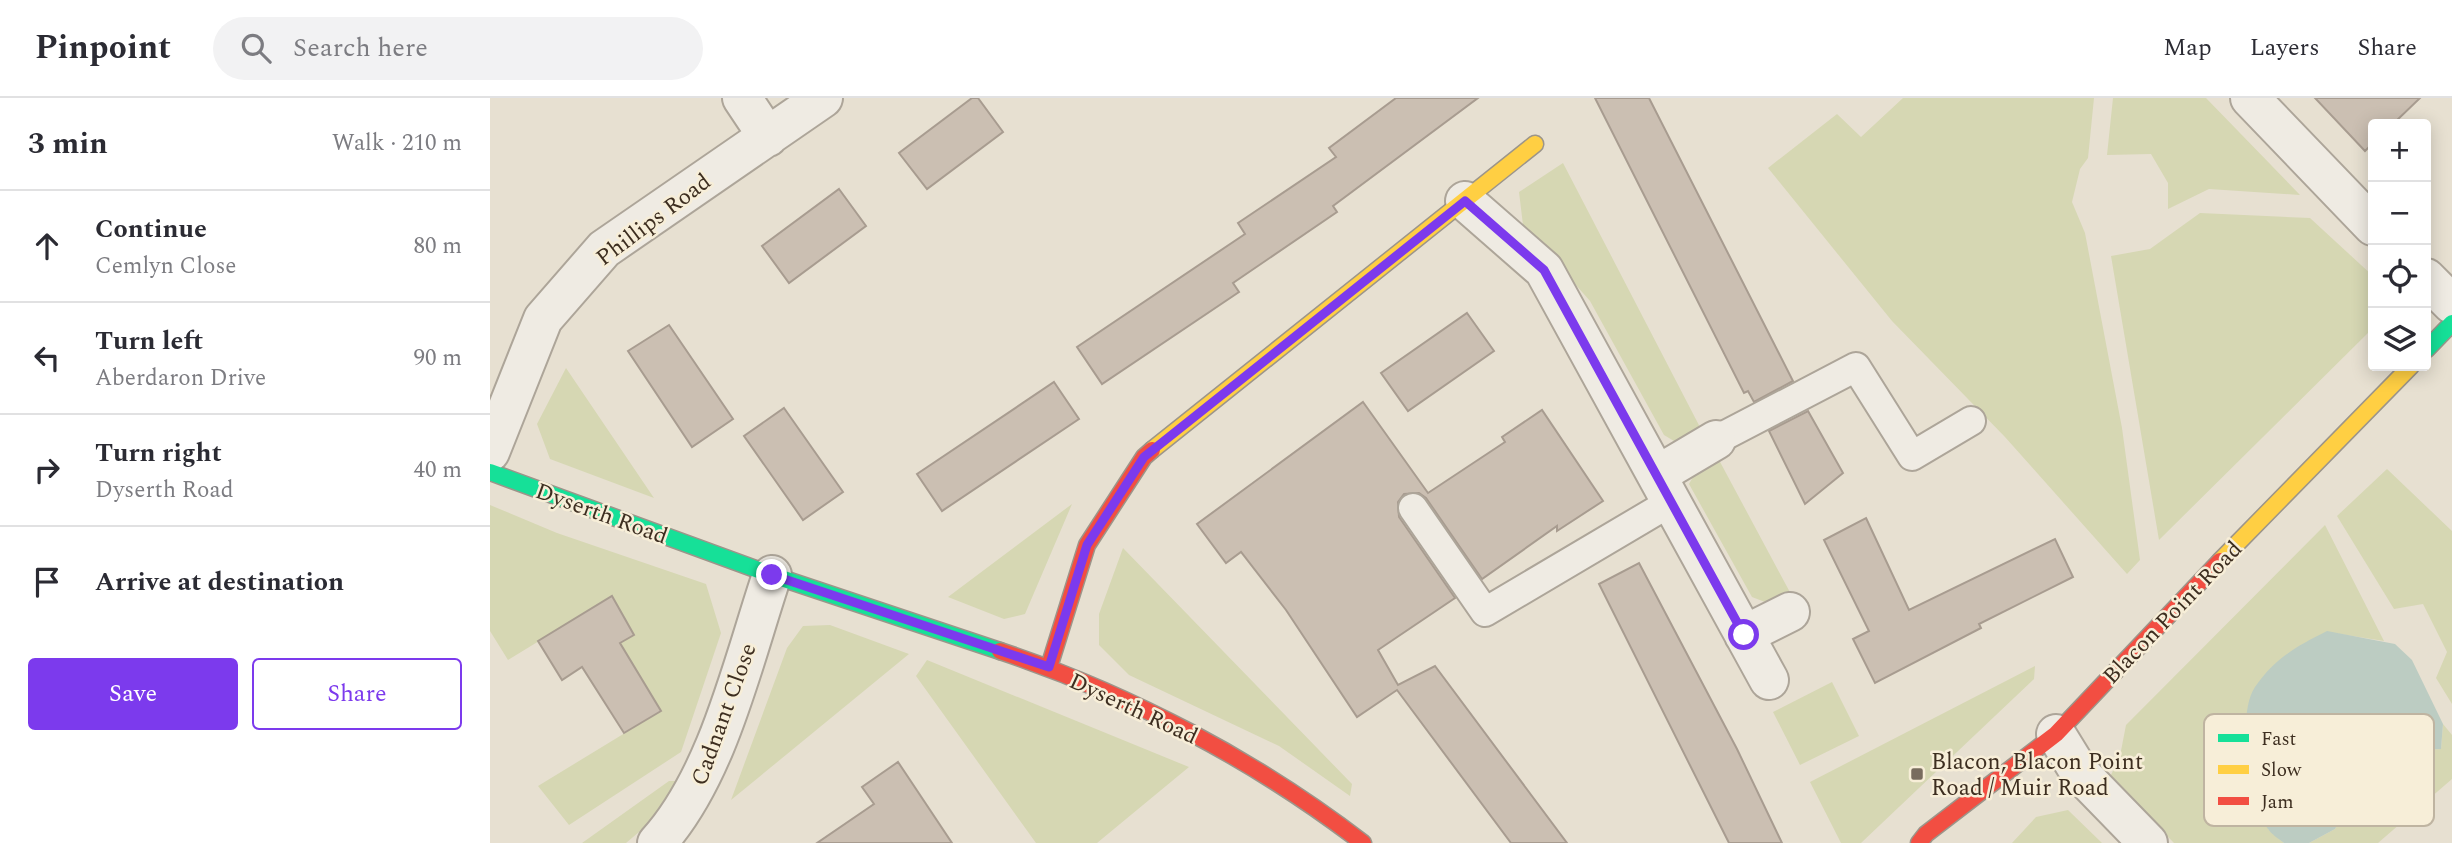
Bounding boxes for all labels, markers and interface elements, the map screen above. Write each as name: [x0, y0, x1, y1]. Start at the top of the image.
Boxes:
search box: [213, 17, 703, 80]
text: Pinpoint: [35, 23, 171, 73]
text: Search here: [293, 28, 428, 68]
icon: search: [237, 29, 275, 67]
text: Map: [2163, 30, 2212, 66]
text: Layers: [2250, 30, 2320, 66]
text: Share: [2358, 30, 2417, 66]
map controls: [2368, 119, 2431, 371]
button: +: [2368, 119, 2431, 182]
text: 3 min: [28, 121, 108, 167]
text: Walk · 210 m: [332, 126, 462, 161]
street label: Phillips Road: [589, 165, 719, 275]
button: −: [2368, 182, 2431, 245]
text: Continue: [95, 209, 207, 249]
icon: ahead: [28, 227, 66, 265]
text: 80 m: [413, 229, 462, 264]
button: locate: [2368, 245, 2431, 308]
text: Cemlyn Close: [95, 249, 237, 284]
button: layers: [2368, 308, 2431, 371]
text: Turn left: [95, 321, 203, 361]
icon: left: [28, 339, 66, 377]
text: 90 m: [413, 341, 462, 376]
text: Aberdaron Drive: [95, 361, 266, 396]
text: Turn right: [95, 433, 222, 473]
icon: right: [28, 451, 66, 489]
text: 40 m: [413, 453, 462, 488]
text: Dyserth Road: [95, 473, 234, 508]
street label: Dyserth Road: [530, 474, 673, 555]
street label: Blacon Point Road: [2095, 533, 2251, 693]
route end: [756, 559, 787, 590]
text: Arrive at destination: [95, 562, 344, 602]
icon: arrive: [28, 563, 66, 601]
route start: [1728, 619, 1759, 650]
street label: Cadnant Close: [682, 638, 766, 791]
button: Save: [28, 658, 238, 730]
button: Share: [252, 658, 462, 730]
street label: Dyserth Road: [1063, 664, 1204, 755]
legend: [2204, 714, 2434, 826]
text: Fast: [2261, 725, 2297, 754]
place label: Blacon, Blacon Point Road / Muir Road: [1931, 745, 2143, 806]
text: Slow: [2261, 756, 2302, 785]
marker: Blacon, Blacon Point Road / Muir Road: [1909, 766, 1925, 782]
text: Jam: [2261, 788, 2293, 817]

